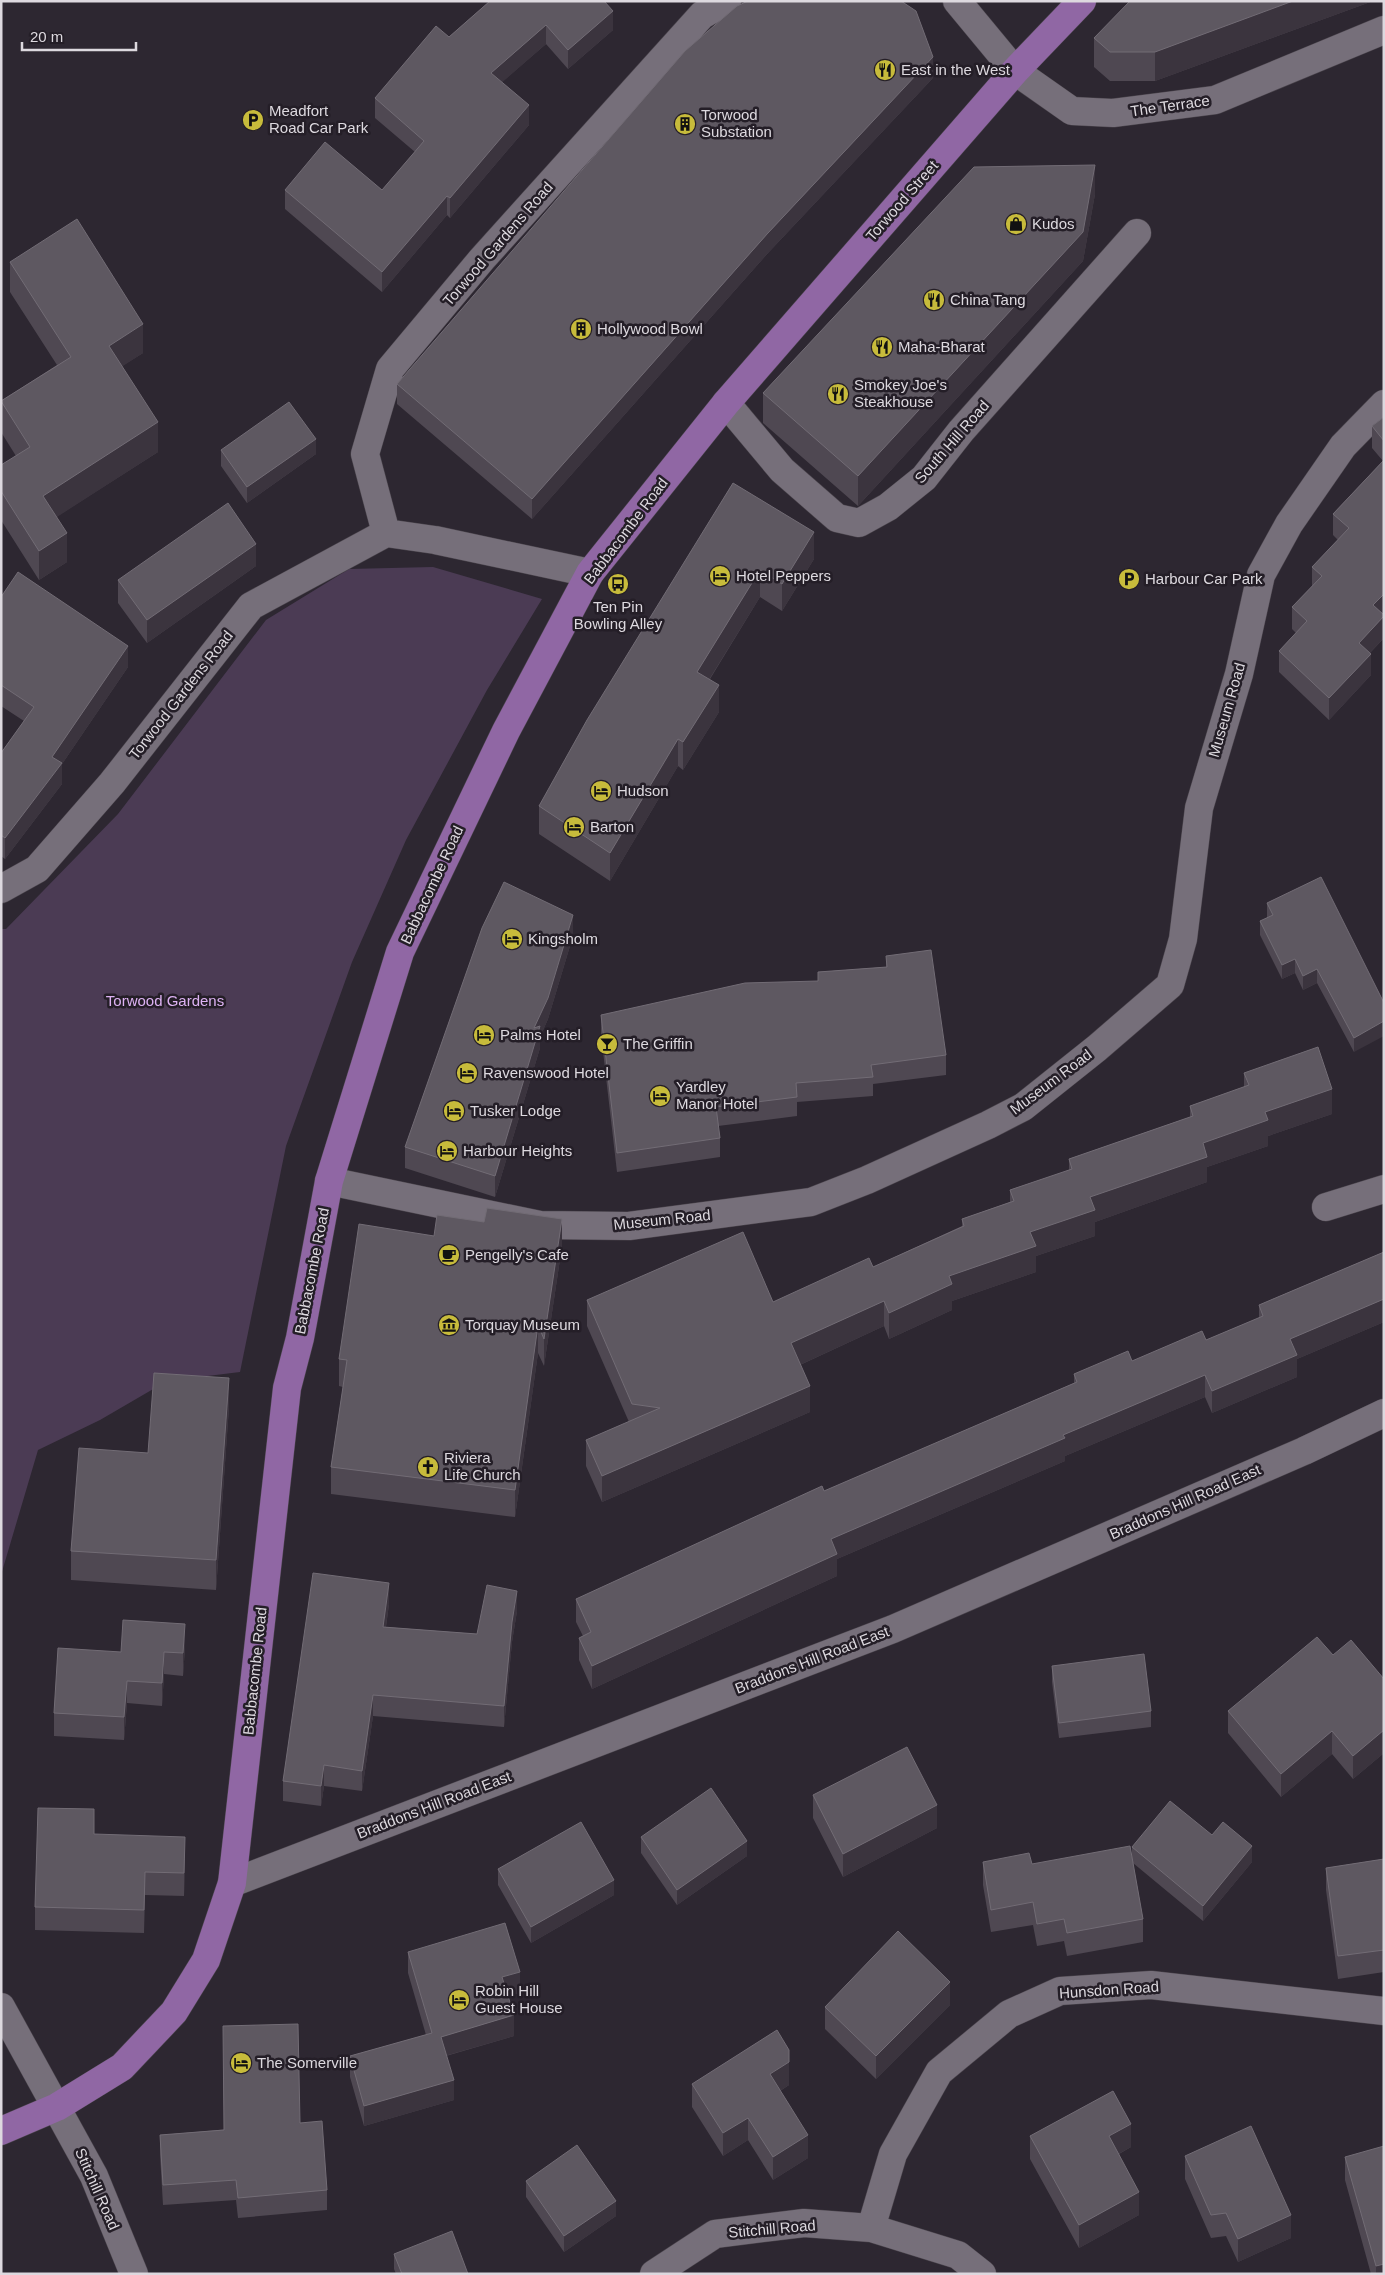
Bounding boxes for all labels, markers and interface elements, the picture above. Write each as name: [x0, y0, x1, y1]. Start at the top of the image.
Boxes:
scale bar: [22, 20, 136, 52]
text: 20 m: [30, 28, 63, 45]
restaurant icon: East in the West: [873, 58, 897, 82]
place label: East in the West: [901, 61, 1011, 78]
street label: The Terrace: [1129, 92, 1211, 119]
place label: Meadfort Road Car Park: [269, 102, 369, 136]
place label: Torwood Substation: [701, 106, 772, 140]
parking icon: Meadfort Road Car Park: [241, 108, 265, 132]
building icon: Torwood Substation: [673, 112, 697, 136]
street label: Torwood Street: [862, 156, 942, 244]
street label: Torwood Gardens Road: [439, 178, 556, 309]
shop icon: Kudos: [1004, 212, 1028, 236]
place label: Kudos: [1032, 215, 1075, 232]
restaurant icon: China Tang: [922, 288, 946, 312]
place label: China Tang: [950, 291, 1026, 308]
building icon: Hollywood Bowl: [569, 317, 593, 341]
place label: Hollywood Bowl: [597, 320, 703, 337]
restaurant icon: Maha-Bharat: [870, 335, 894, 359]
place label: Maha-Bharat: [898, 338, 986, 355]
place label: Smokey Joe's Steakhouse: [854, 376, 947, 410]
restaurant icon: Smokey Joe's Steakhouse: [826, 382, 850, 406]
street label: South Hill Road: [911, 397, 992, 487]
street label: Babbacombe Road: [580, 474, 671, 587]
hotel icon: Hotel Peppers: [708, 564, 732, 588]
place label: Hotel Peppers: [736, 567, 831, 584]
parking icon: Harbour Car Park: [1117, 567, 1141, 591]
place label: Harbour Car Park: [1145, 570, 1263, 587]
bus stop icon: Ten Pin Bowling Alley: [606, 572, 630, 596]
place label: Ten Pin Bowling Alley: [574, 598, 663, 632]
street label: Torwood Gardens Road: [125, 627, 236, 762]
street label: Museum Road: [1205, 661, 1248, 759]
hotel icon: Hudson: [589, 779, 613, 803]
place label: Hudson: [617, 782, 669, 799]
hotel icon: Barton: [562, 815, 586, 839]
place label: Barton: [590, 818, 634, 835]
street label: Babbacombe Road: [397, 823, 466, 947]
hotel icon: Kingsholm: [500, 927, 524, 951]
place label: Kingsholm: [528, 930, 598, 947]
park label: Torwood Gardens: [106, 992, 224, 1009]
hotel icon: Palms Hotel: [472, 1023, 496, 1047]
place label: Palms Hotel: [500, 1026, 581, 1043]
bar icon: The Griffin: [595, 1032, 619, 1056]
place label: The Griffin: [623, 1035, 693, 1052]
street label: Museum Road: [1007, 1045, 1095, 1118]
hotel icon: Ravenswood Hotel: [455, 1061, 479, 1085]
place label: Ravenswood Hotel: [483, 1064, 609, 1081]
place label: Yardley Manor Hotel: [676, 1078, 758, 1112]
hotel icon: Yardley Manor Hotel: [648, 1084, 672, 1108]
hotel icon: Tusker Lodge: [442, 1099, 466, 1123]
place label: Tusker Lodge: [470, 1102, 561, 1119]
hotel icon: Harbour Heights: [435, 1139, 459, 1163]
place label: Harbour Heights: [463, 1142, 572, 1159]
street label: Babbacombe Road: [291, 1206, 332, 1336]
street label: Museum Road: [613, 1206, 711, 1233]
cafe icon: Pengelly's Cafe: [437, 1243, 461, 1267]
place label: Pengelly's Cafe: [465, 1246, 569, 1263]
museum icon: Torquay Museum: [437, 1313, 461, 1337]
place label: Torquay Museum: [465, 1316, 580, 1333]
place label: Riviera Life Church: [444, 1449, 521, 1483]
church icon: Riviera Life Church: [416, 1455, 440, 1479]
street label: Braddons Hill Road East: [1107, 1460, 1264, 1543]
street label: Babbacombe Road: [239, 1606, 270, 1736]
street label: Braddons Hill Road East: [732, 1622, 892, 1697]
street label: Braddons Hill Road East: [354, 1767, 514, 1842]
street label: Hunsdon Road: [1058, 1978, 1159, 2001]
place label: Robin Hill Guest House: [475, 1982, 563, 2016]
hotel icon: Robin Hill Guest House: [447, 1988, 471, 2012]
hotel icon: The Somerville: [229, 2051, 253, 2075]
place label: The Somerville: [257, 2054, 357, 2071]
street label: Stitchill Road: [72, 2145, 123, 2232]
street label: Stitchill Road: [728, 2216, 816, 2241]

